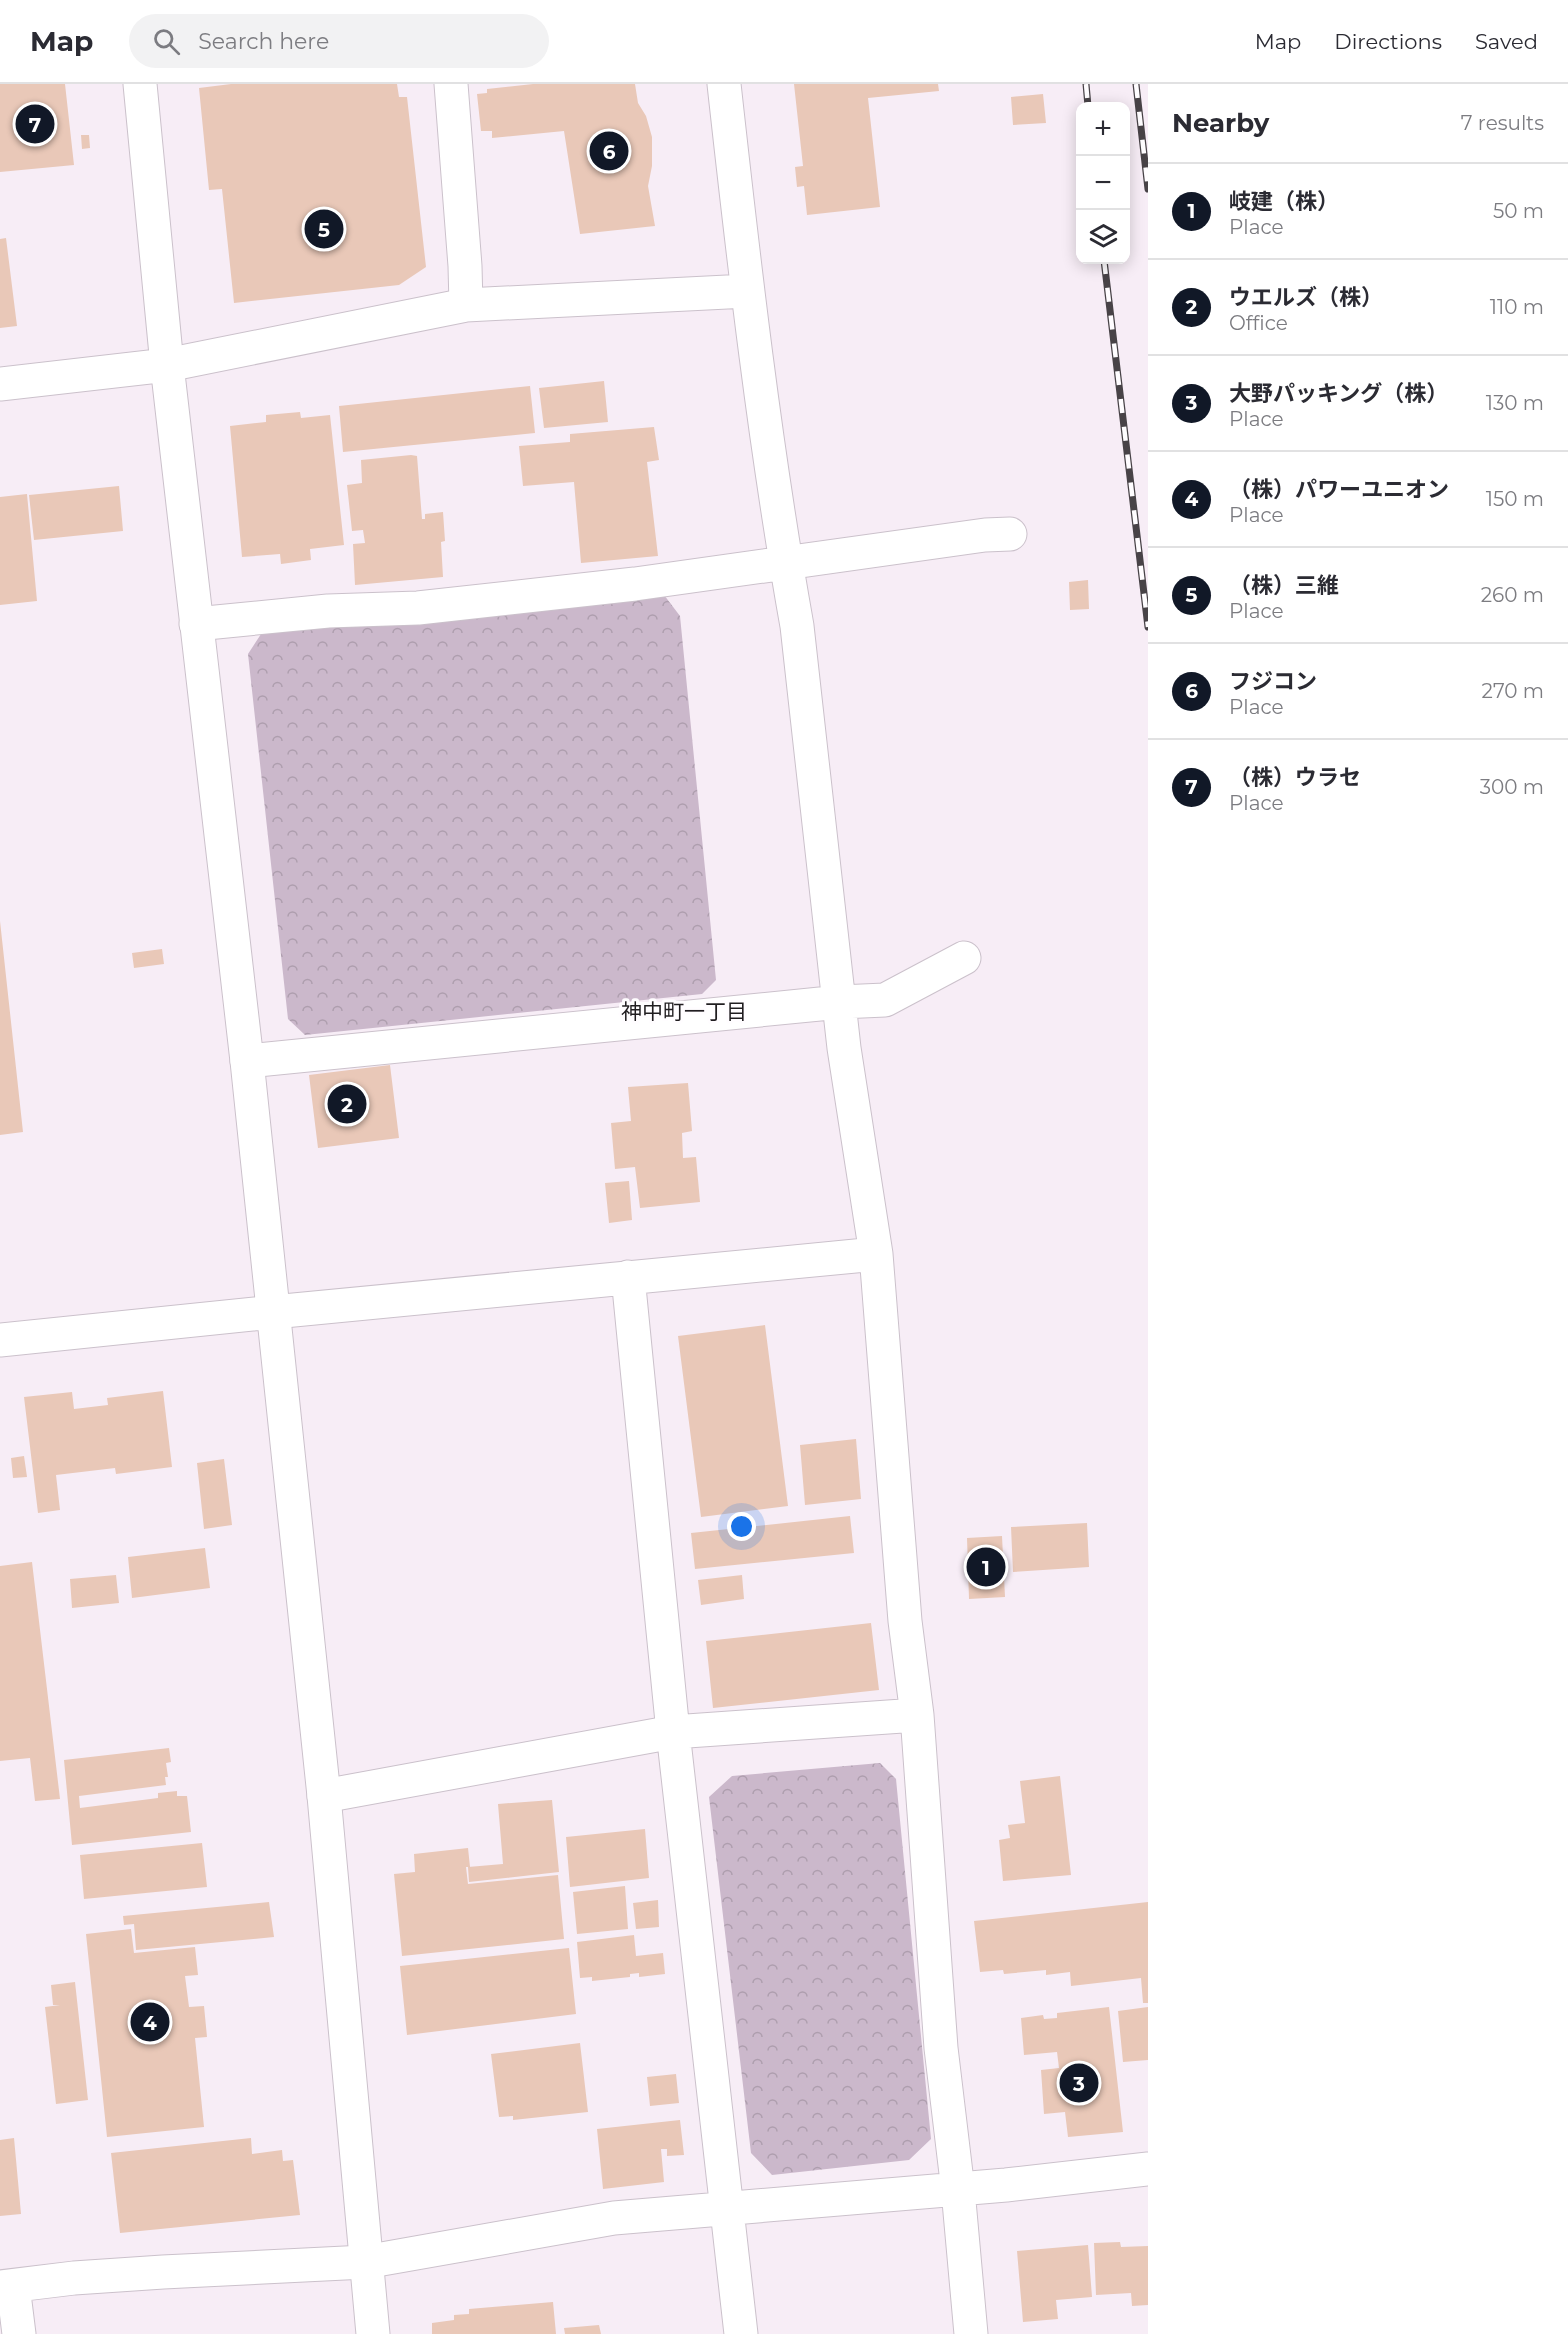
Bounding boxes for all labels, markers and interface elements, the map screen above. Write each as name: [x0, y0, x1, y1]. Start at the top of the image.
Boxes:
search box: [129, 14, 549, 68]
text: Map: [30, 24, 93, 58]
icon: search: [150, 25, 183, 58]
text: Search here: [198, 28, 329, 55]
text: Map: [1255, 29, 1301, 54]
text: Directions: [1334, 29, 1442, 54]
text: Saved: [1475, 29, 1538, 54]
pin: 7: [15, 102, 54, 147]
map controls: [1076, 102, 1130, 264]
button: +: [1076, 102, 1130, 156]
text: Nearby: [1172, 107, 1269, 139]
text: 7 results: [1461, 111, 1544, 135]
pin: 6: [590, 128, 628, 174]
button: −: [1076, 156, 1130, 210]
text: 岐建（株）: [1229, 188, 1339, 215]
text: 1: [1188, 199, 1195, 223]
text: 50 m: [1493, 199, 1544, 223]
pin: 5: [304, 206, 344, 252]
button: layers: [1076, 210, 1130, 264]
text: Place: [1229, 215, 1284, 239]
text: ウエルズ（株）: [1229, 284, 1383, 311]
text: 2: [1186, 295, 1197, 319]
text: 110 m: [1490, 295, 1544, 319]
text: Office: [1229, 311, 1288, 335]
text: 大野パッキング（株）: [1229, 380, 1448, 407]
text: 3: [1186, 391, 1197, 415]
text: 130 m: [1486, 391, 1544, 415]
text: Place: [1229, 407, 1284, 431]
text: （株）パワーユニオン: [1229, 476, 1449, 503]
text: 4: [1185, 487, 1198, 511]
text: 150 m: [1486, 487, 1544, 511]
text: Place: [1229, 503, 1284, 527]
text: （株）三維: [1229, 572, 1339, 599]
text: 5: [1186, 583, 1197, 607]
text: 260 m: [1481, 583, 1544, 607]
text: Place: [1229, 599, 1284, 623]
text: フジコン: [1229, 668, 1317, 695]
text: 6: [1185, 679, 1198, 703]
text: 270 m: [1482, 679, 1544, 703]
text: Place: [1229, 695, 1284, 719]
text: （株）ウラセ: [1229, 764, 1361, 791]
text: 7: [1185, 775, 1198, 799]
text: 300 m: [1480, 775, 1544, 799]
text: Place: [1229, 791, 1284, 815]
district label: 神中町一丁目: [621, 999, 747, 1024]
pin: 2: [328, 1082, 366, 1126]
your location: [727, 1512, 756, 1541]
pin: 1: [966, 1544, 1006, 1590]
pin: 4: [130, 2000, 170, 2044]
pin: 3: [1060, 2060, 1098, 2106]

